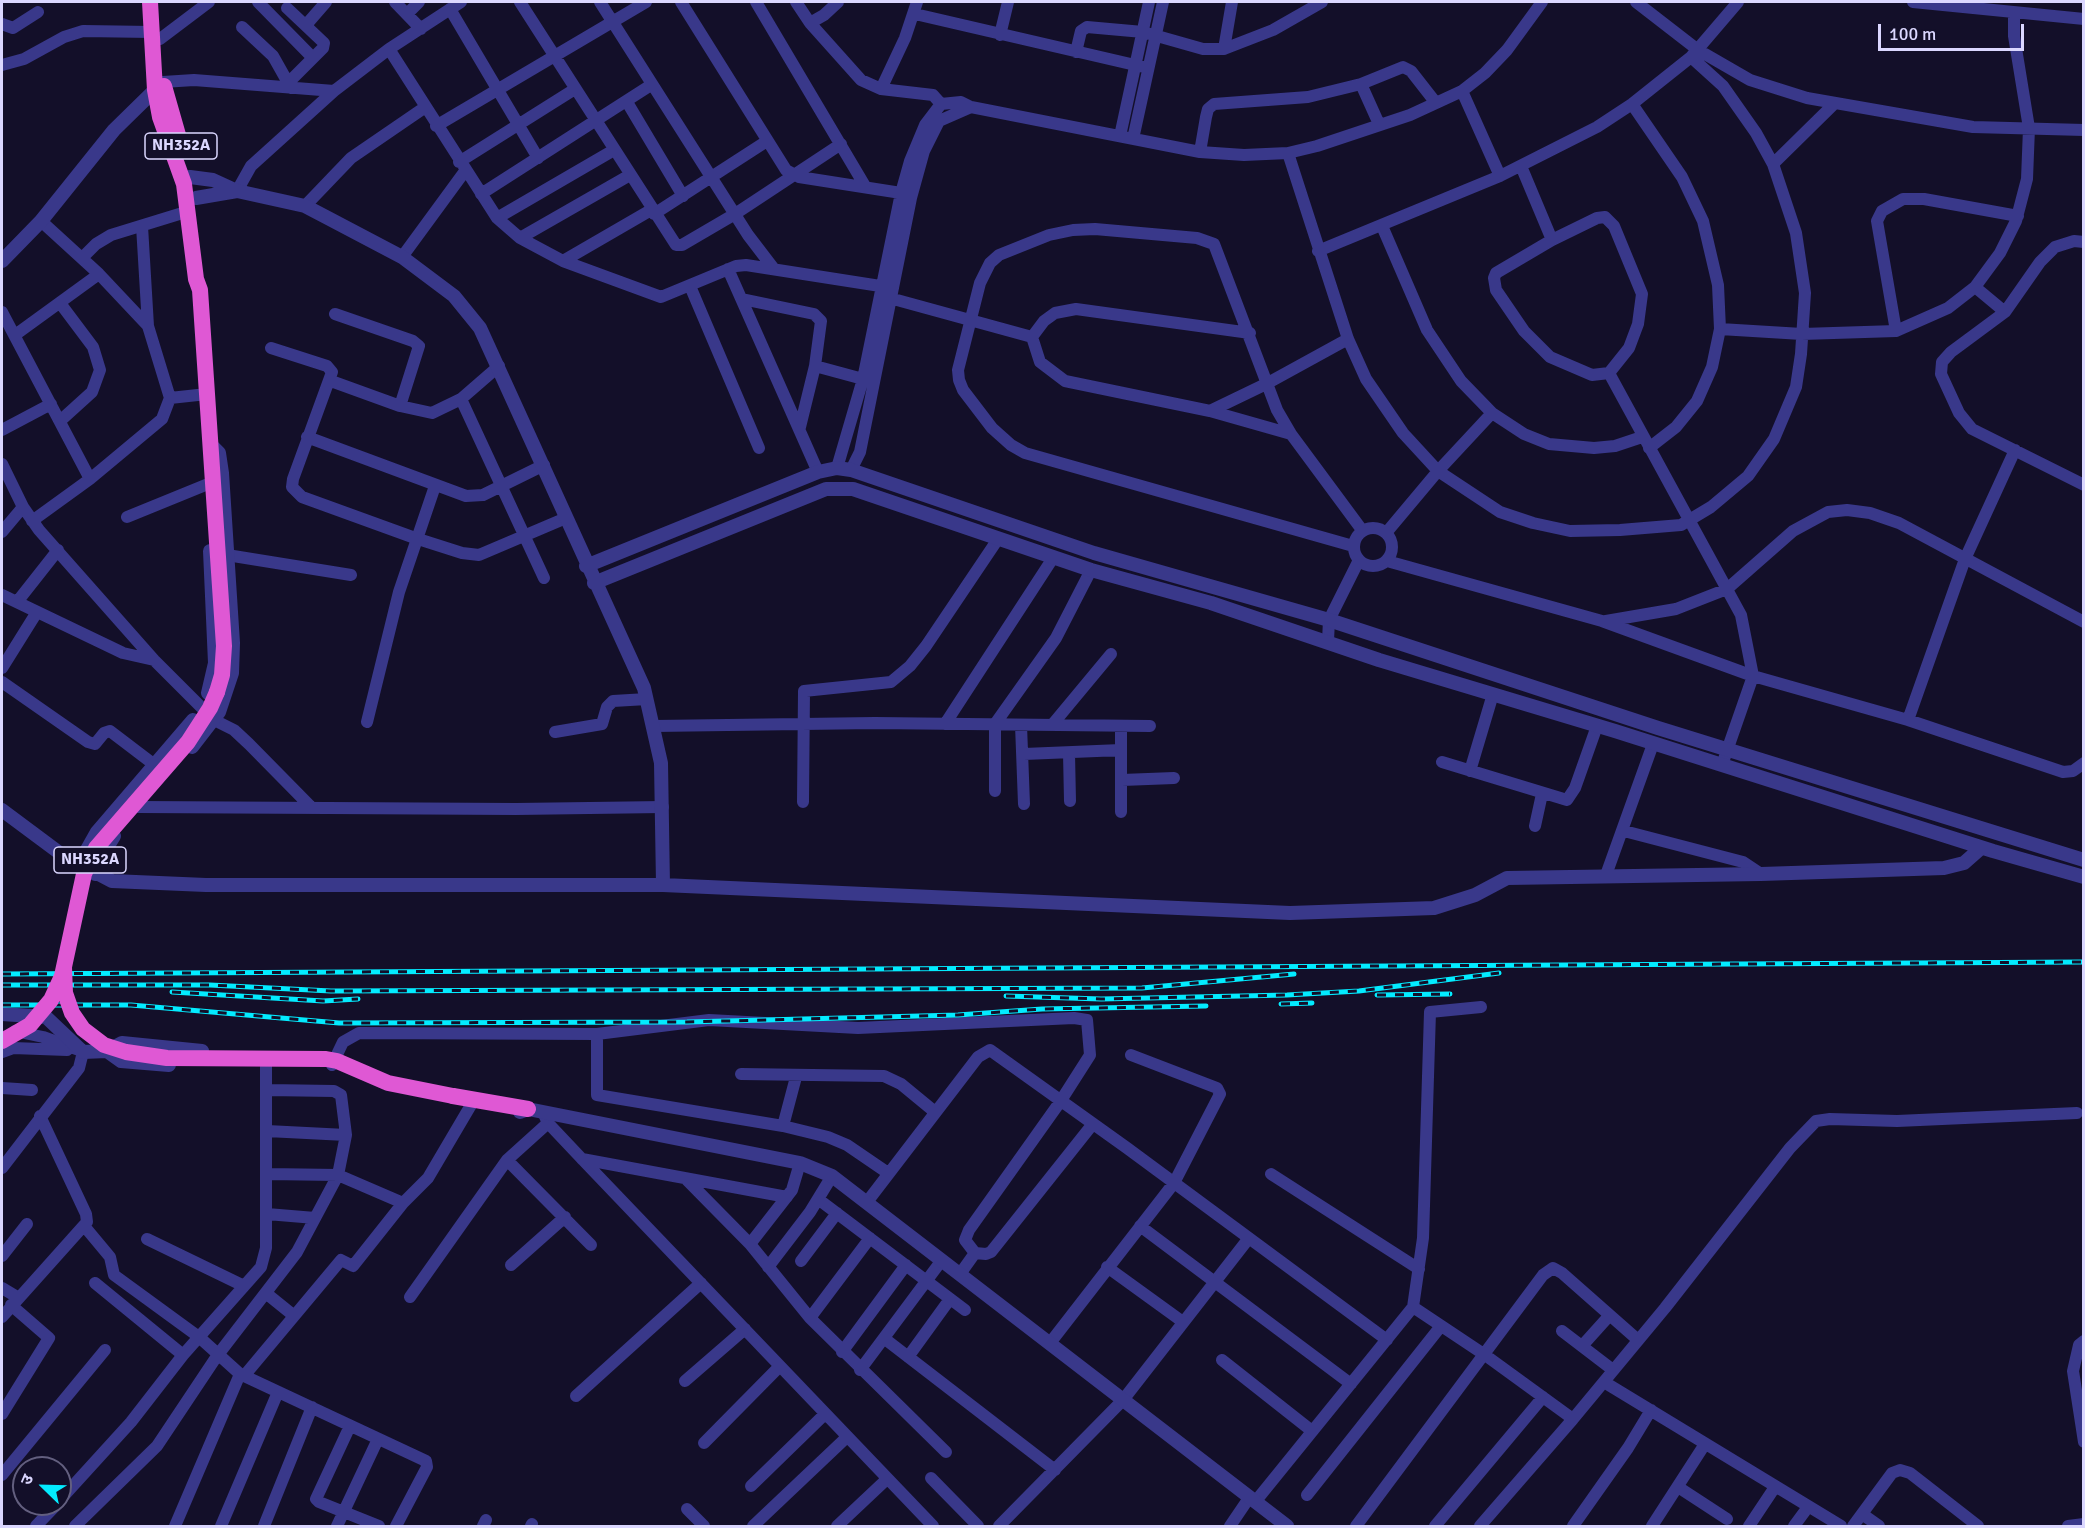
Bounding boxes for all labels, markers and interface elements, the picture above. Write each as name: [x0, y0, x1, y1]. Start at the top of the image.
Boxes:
scale bar: [1881, 12, 2026, 50]
text: 100 m: [1889, 23, 1936, 45]
road number: NH352A: [145, 133, 217, 159]
road number: NH352A: [54, 847, 126, 873]
north arrow: [12, 1456, 72, 1516]
text: उ: [16, 1472, 38, 1488]

